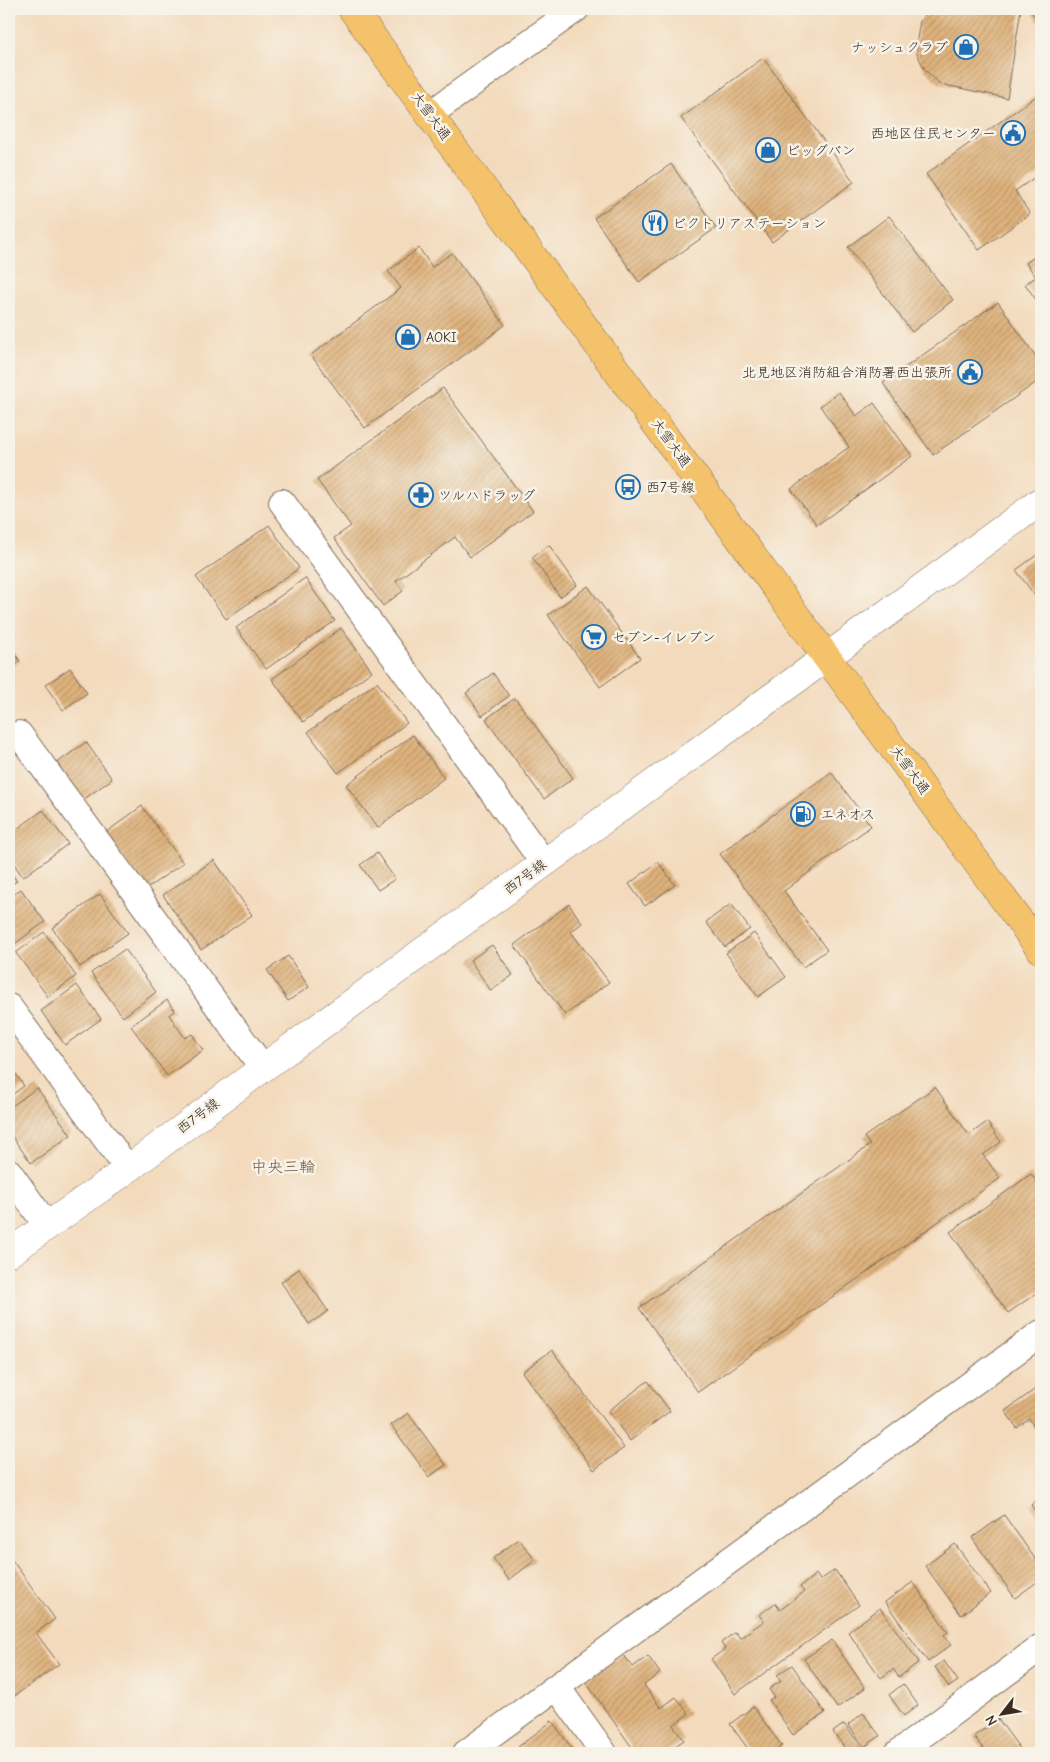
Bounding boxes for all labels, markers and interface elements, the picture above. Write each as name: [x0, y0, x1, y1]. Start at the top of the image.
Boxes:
shop icon: ナッシュクラブ: [953, 34, 979, 60]
place label: ナッシュクラブ: [851, 39, 948, 56]
street label: 大雪大通: [408, 88, 454, 144]
public building icon: 西地区住民センター: [1000, 120, 1026, 146]
place label: 西地区住民センター: [871, 125, 996, 142]
shop icon: ビッグバン: [755, 137, 781, 163]
place label: ビッグバン: [786, 142, 855, 159]
restaurant icon: ビクトリアステーション: [642, 210, 668, 236]
place label: ビクトリアステーション: [672, 215, 827, 232]
shop icon: AOKI: [395, 324, 421, 350]
place label: AOKI: [426, 329, 456, 346]
public building icon: 北見地区消防組合消防署西出張所: [957, 359, 983, 385]
place label: 北見地区消防組合消防署西出張所: [742, 364, 952, 381]
street label: 大雪大通: [648, 415, 694, 471]
bus stop icon: 西7号線: [615, 474, 641, 500]
place label: 西7号線: [646, 479, 695, 496]
pharmacy icon: ツルハドラッグ: [408, 482, 434, 508]
place label: ツルハドラッグ: [438, 487, 535, 504]
supermarket icon: セブン-イレブン: [581, 624, 607, 650]
place label: セブン-イレブン: [612, 629, 716, 646]
street label: 大雪大通: [887, 742, 933, 798]
fuel station icon: エネオス: [790, 801, 816, 827]
place label: エネオス: [820, 806, 875, 823]
street label: 西7号線: [500, 856, 550, 898]
street label: 西7号線: [173, 1095, 223, 1137]
district label: 中央三輪: [251, 1158, 315, 1176]
north arrow: [978, 1690, 1028, 1740]
text: N: [982, 1712, 1001, 1729]

